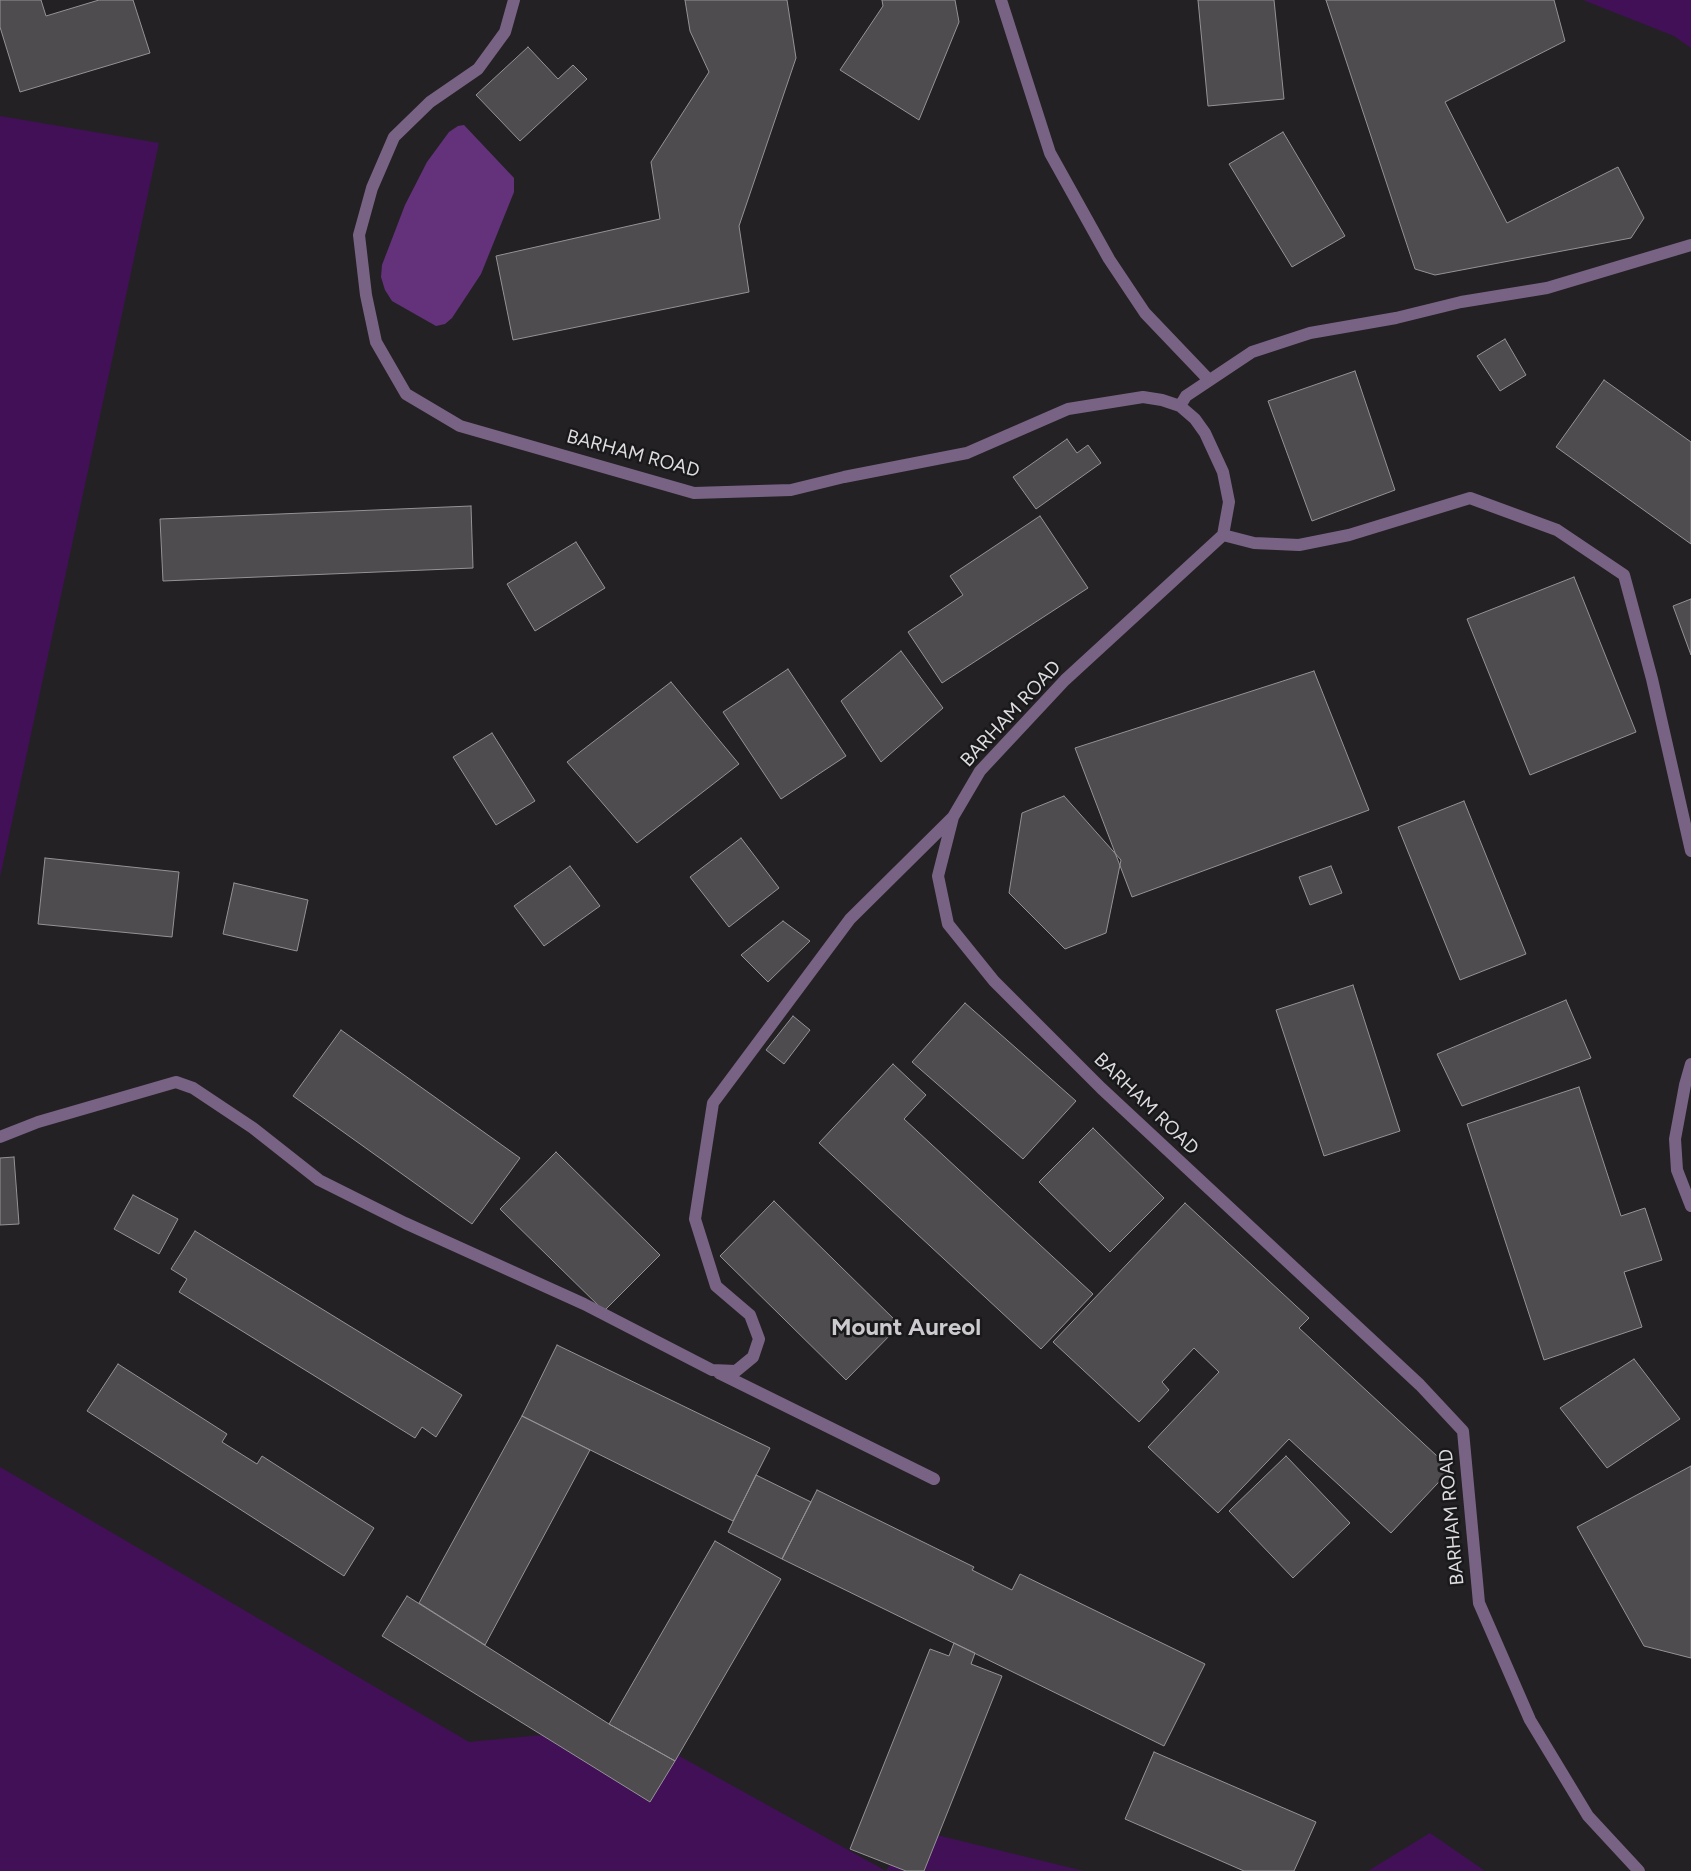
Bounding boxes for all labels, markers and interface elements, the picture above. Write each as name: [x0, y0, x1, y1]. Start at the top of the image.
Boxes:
street label: BARHAM ROAD: [564, 425, 702, 483]
street label: BARHAM ROAD: [956, 656, 1066, 772]
street label: BARHAM ROAD: [1089, 1048, 1203, 1160]
district label: Mount Aureol: [831, 1314, 981, 1342]
street label: BARHAM ROAD: [1435, 1448, 1469, 1586]

